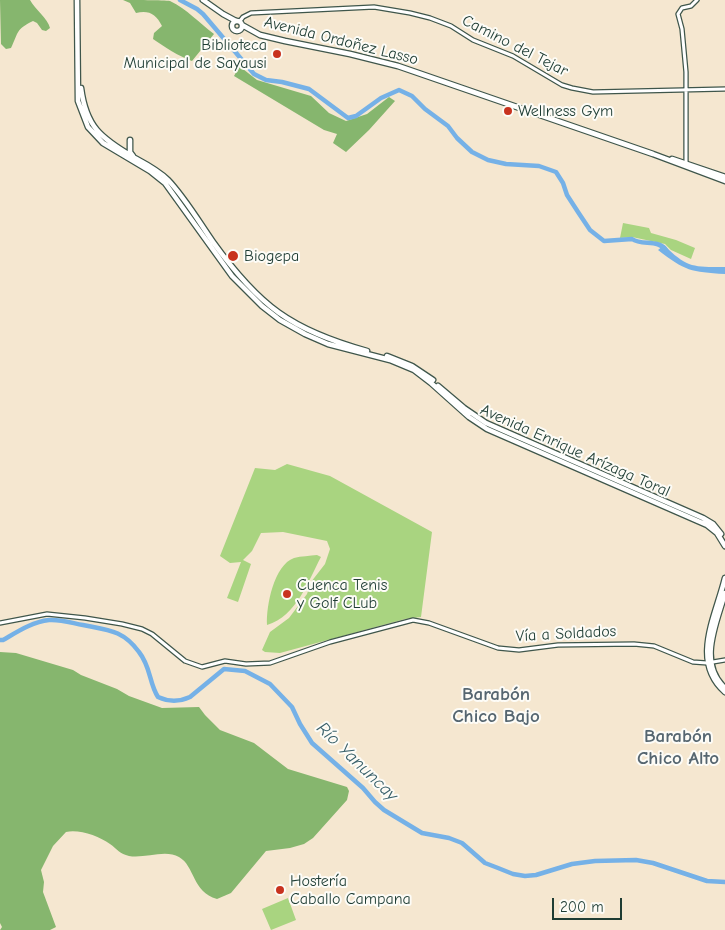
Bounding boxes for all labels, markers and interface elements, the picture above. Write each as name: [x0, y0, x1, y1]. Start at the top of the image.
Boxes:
street label: Camino del Tejar: [459, 11, 571, 81]
street label: Avenida Ordoñez Lasso: [262, 13, 420, 69]
place label: Biblioteca Municipal de Sayausi: [123, 35, 267, 73]
marker: Biblioteca Municipal de Sayausi: [271, 48, 283, 60]
place label: Wellness Gym: [518, 101, 613, 121]
marker: Wellness Gym: [502, 105, 514, 117]
place label: Biogepa: [244, 246, 299, 266]
marker: Biogepa: [226, 249, 240, 263]
street label: Avenida Enrique Arízaga Toral: [477, 400, 673, 502]
place label: Cuenca Tenis y Golf CLub: [297, 575, 387, 613]
marker: Cuenca Tenis y Golf CLub: [281, 588, 293, 600]
street label: Vía a Soldados: [515, 622, 617, 646]
district label: Barabón Chico Bajo: [452, 684, 540, 728]
water label: Río Yanuncay: [312, 718, 402, 806]
district label: Barabón Chico Alto: [637, 726, 719, 770]
place label: Hostería Caballo Campana: [290, 871, 411, 909]
marker: Hostería Caballo Campana: [274, 884, 286, 896]
scale bar: [555, 888, 625, 920]
text: 200 m: [560, 898, 604, 916]

